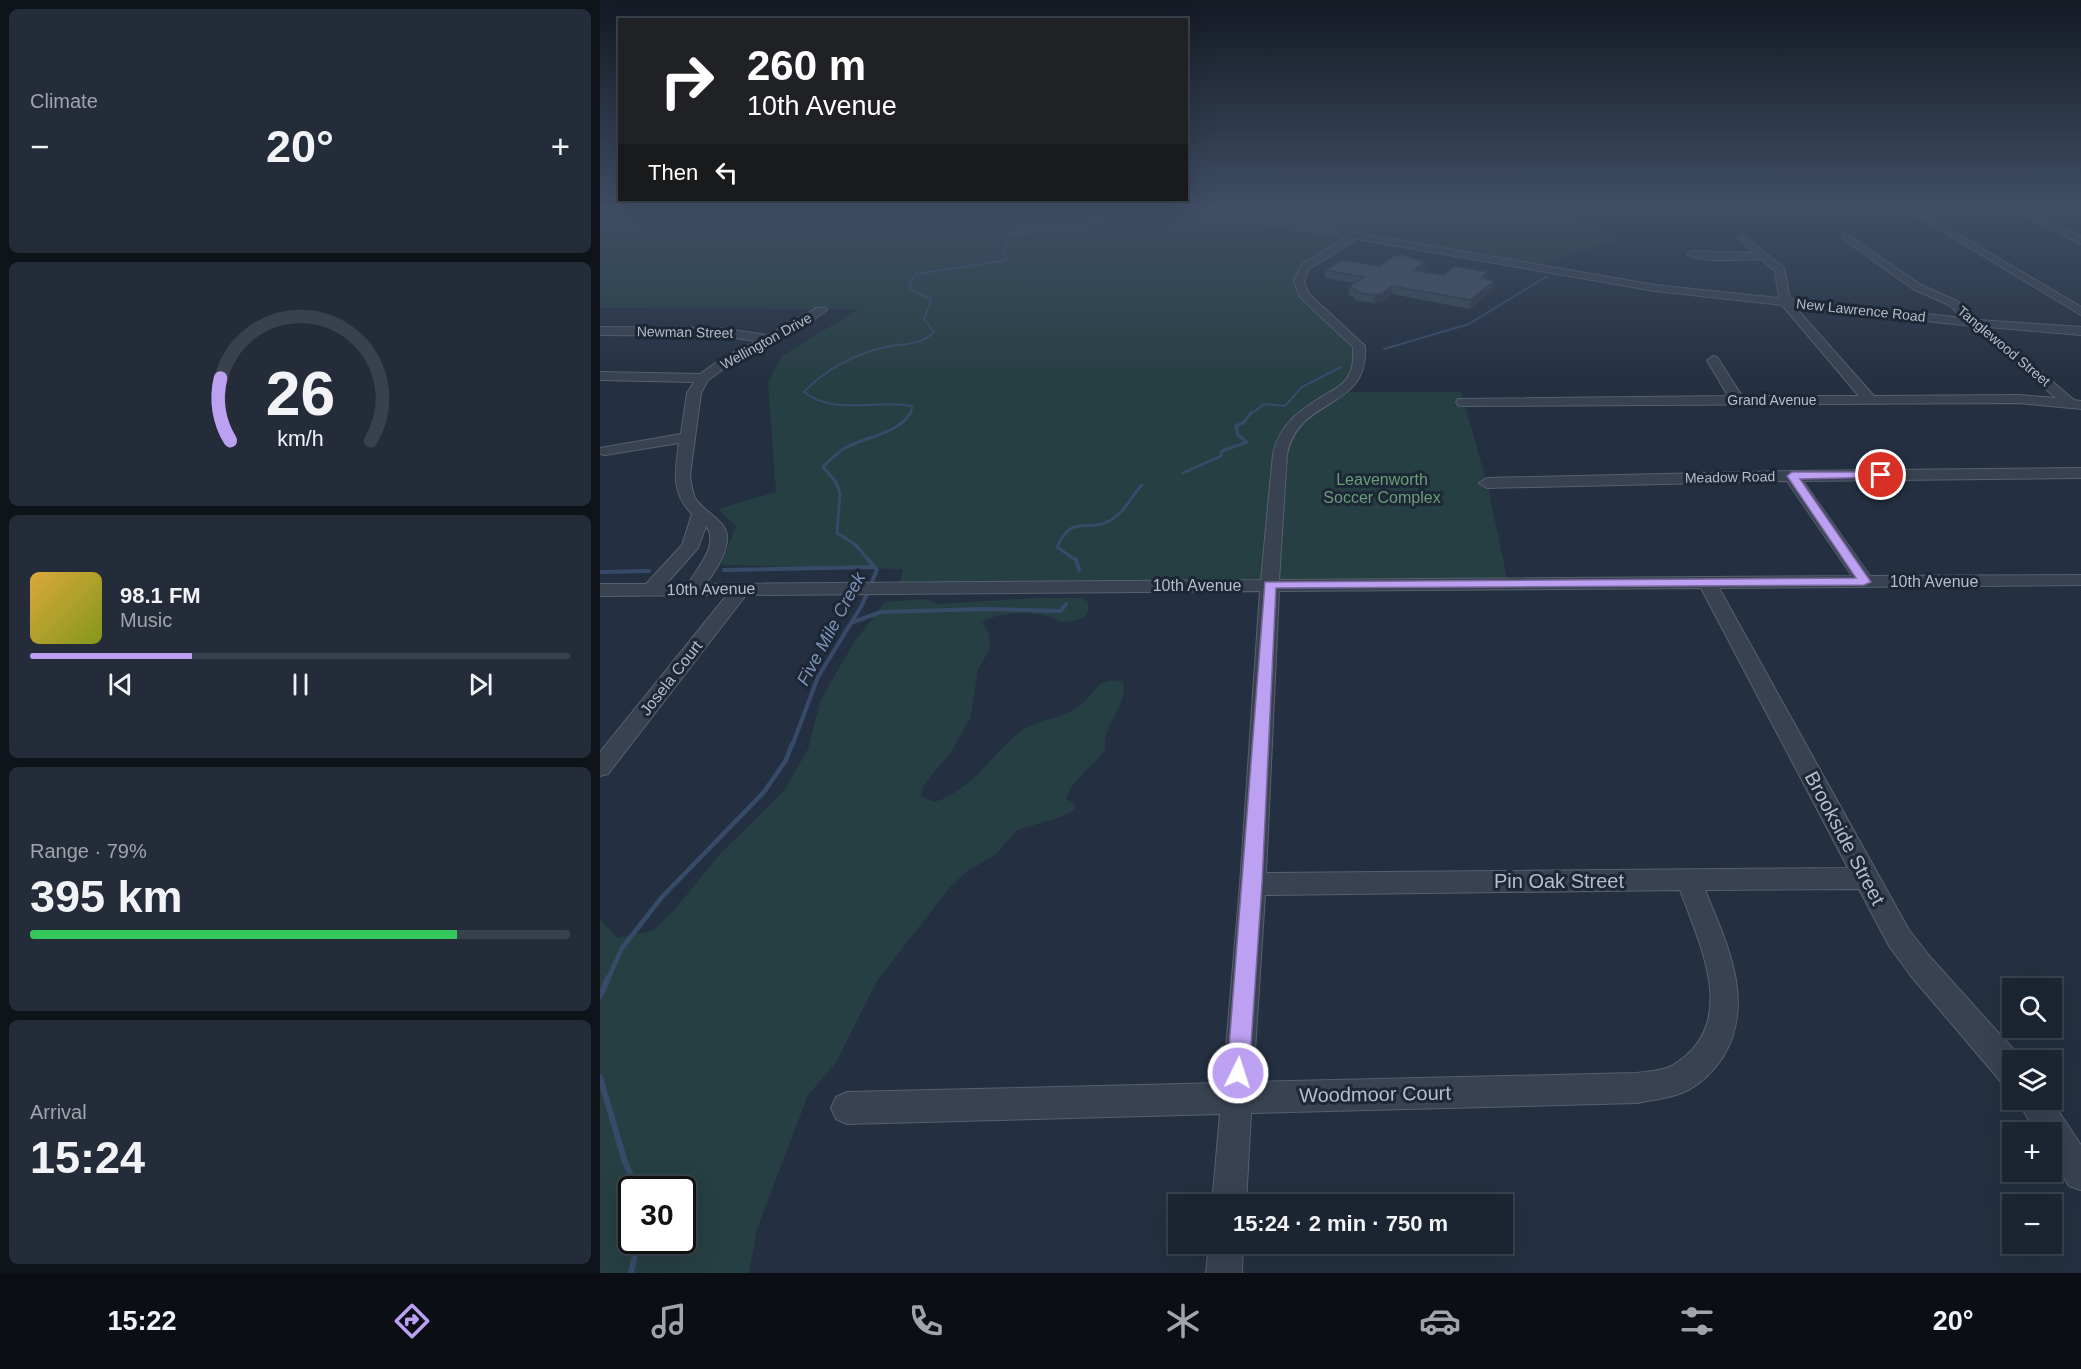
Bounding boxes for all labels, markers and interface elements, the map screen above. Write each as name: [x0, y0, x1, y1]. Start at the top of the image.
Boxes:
icon: right: [648, 42, 726, 120]
text: 260 m: [747, 42, 866, 89]
text: Climate: [30, 90, 98, 112]
text: 10th Avenue: [747, 91, 897, 121]
text: 20°: [266, 121, 334, 172]
text: −: [30, 128, 49, 165]
text: +: [551, 128, 570, 165]
icon: left: [710, 156, 743, 189]
text: Then: [648, 160, 698, 185]
street label: New Lawrence Road: [1796, 295, 1926, 325]
street label: Tanglewood Street: [1954, 303, 2054, 389]
street label: Wellington Drive: [718, 309, 815, 373]
street label: Newman Street: [637, 323, 733, 341]
text: 26: [265, 359, 335, 428]
street label: Grand Avenue: [1727, 392, 1817, 408]
text: km/h: [277, 427, 323, 451]
pin: [1855, 449, 1906, 500]
icon: arrive: [1864, 458, 1897, 491]
street label: Meadow Road: [1685, 468, 1775, 486]
park label: Leavenworth Soccer Complex: [1323, 471, 1441, 506]
water label: Five Mile Creek: [793, 568, 870, 689]
street label: 10th Avenue: [1890, 573, 1978, 590]
street label: 10th Avenue: [1153, 577, 1241, 594]
street label: 10th Avenue: [667, 580, 756, 598]
text: 98.1 FM: [120, 583, 201, 608]
text: Music: [120, 609, 172, 631]
street label: Josela Court: [637, 637, 706, 719]
icon: previous: [104, 668, 137, 701]
icon: pause: [284, 668, 317, 701]
icon: next: [464, 668, 497, 701]
street label: Brookside Street: [1801, 768, 1890, 909]
text: Range · 79%: [30, 840, 147, 862]
street label: Pin Oak Street: [1494, 870, 1624, 892]
text: 395 km: [30, 871, 183, 922]
map controls: [2002, 978, 2062, 1254]
button: search: [2002, 978, 2062, 1038]
position arrow: [1206, 1041, 1270, 1105]
button: layers: [2002, 1050, 2062, 1110]
street label: Woodmoor Court: [1299, 1082, 1452, 1106]
text: Arrival: [30, 1101, 87, 1123]
button: +: [2002, 1122, 2062, 1182]
text: 15:24: [30, 1132, 145, 1183]
speed limit sign: 30: [618, 1176, 696, 1254]
button: −: [2002, 1194, 2062, 1254]
text: 15:24 · 2 min · 750 m: [1233, 1211, 1448, 1236]
icon: directions: [391, 1300, 433, 1342]
icon: music: [648, 1300, 690, 1342]
icon: phone: [905, 1300, 947, 1342]
icon: climate: [1162, 1300, 1204, 1342]
icon: car: [1419, 1300, 1461, 1342]
icon: filters: [1676, 1300, 1718, 1342]
text: 15:22: [107, 1306, 177, 1336]
text: 20°: [1933, 1306, 1973, 1336]

